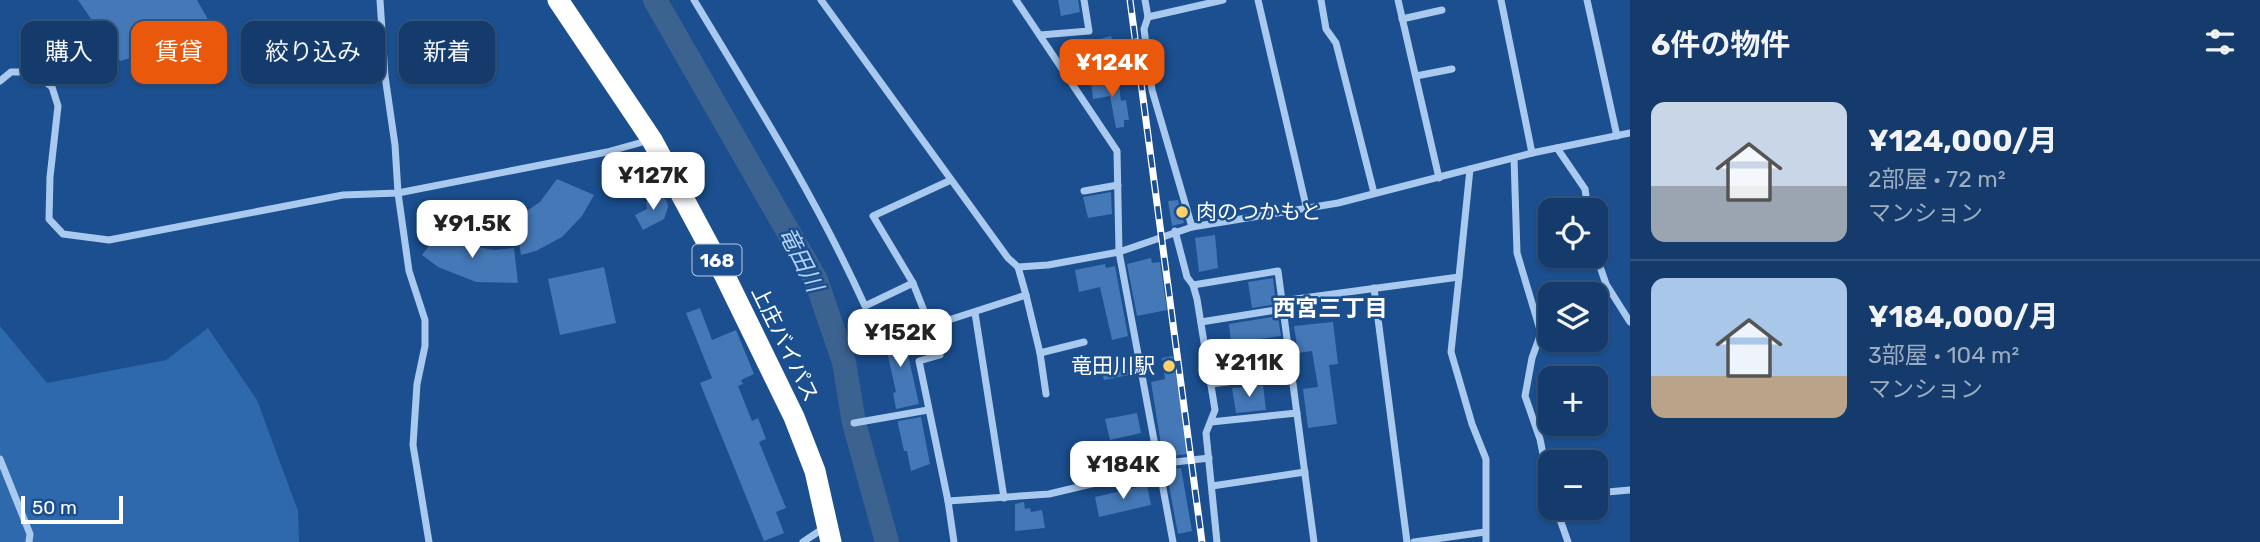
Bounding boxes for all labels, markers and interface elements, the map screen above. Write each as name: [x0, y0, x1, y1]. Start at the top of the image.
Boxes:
chip: 購入: [21, 21, 117, 84]
chip: 賃貸: [131, 21, 227, 84]
chip: 絞り込み: [241, 21, 385, 84]
chip: 新着: [399, 21, 495, 84]
icon: filters: [2201, 23, 2239, 61]
text: 6件の物件: [1651, 27, 1791, 63]
pin: ¥124K: [1063, 40, 1161, 99]
text: ¥124K: [1075, 48, 1149, 76]
text: ¥124,000/月: [1868, 123, 2058, 159]
icon: home: [1707, 130, 1791, 214]
pin: ¥127K: [604, 152, 702, 212]
text: ¥127K: [618, 161, 688, 189]
text: 2部屋 · 72 m²: [1868, 165, 2006, 193]
map controls: [1538, 198, 1608, 520]
button: locate: [1538, 198, 1608, 268]
place label: 肉のつかもと: [1196, 199, 1322, 224]
text: マンション: [1868, 199, 1983, 227]
pin: ¥91.5K: [415, 201, 529, 260]
marker: 肉のつかもと: [1174, 204, 1190, 220]
text: ¥91.5K: [433, 209, 511, 237]
water label: 竜田川: [773, 222, 830, 299]
road number: 168: [692, 244, 742, 276]
street label: 上庄バイパス: [747, 282, 824, 406]
button: layers: [1538, 282, 1608, 352]
district label: 西宮三丁目: [1273, 294, 1388, 322]
text: ¥184,000/月: [1868, 299, 2059, 335]
icon: home: [1707, 306, 1791, 390]
pin: ¥152K: [851, 310, 949, 369]
text: ¥152K: [864, 318, 936, 346]
pin: ¥211K: [1200, 340, 1298, 399]
text: 3部屋 · 104 m²: [1868, 341, 2019, 369]
text: ¥211K: [1215, 348, 1283, 376]
place label: 竜田川駅: [1071, 353, 1155, 378]
marker: 竜田川駅: [1161, 358, 1177, 374]
button: +: [1538, 366, 1608, 436]
text: マンション: [1868, 375, 1983, 403]
pin: ¥184K: [1074, 442, 1172, 501]
text: ¥184K: [1086, 450, 1160, 478]
button: −: [1538, 450, 1608, 520]
scale bar: [21, 493, 122, 525]
text: 50 m: [32, 496, 77, 519]

